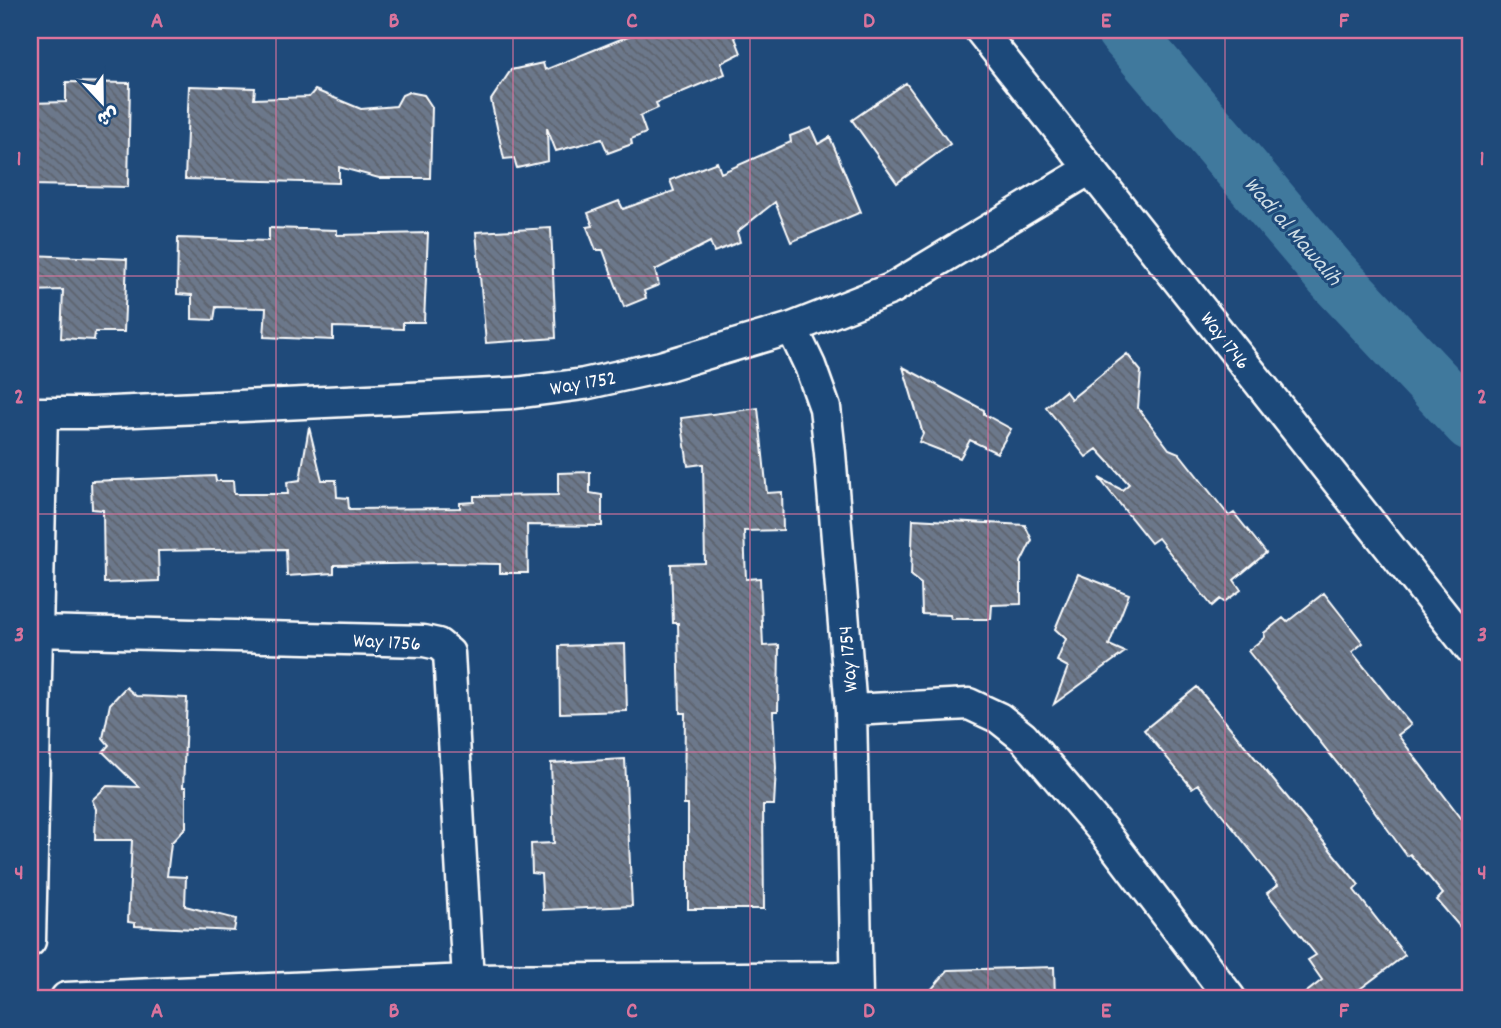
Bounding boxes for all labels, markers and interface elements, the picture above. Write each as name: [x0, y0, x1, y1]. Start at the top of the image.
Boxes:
text: A: [151, 6, 163, 39]
text: B: [389, 6, 400, 39]
text: C: [626, 6, 638, 39]
text: D: [863, 6, 875, 39]
text: E: [1101, 6, 1112, 39]
text: F: [1339, 6, 1350, 39]
north arrow: [66, 66, 136, 136]
text: ش: [92, 98, 122, 131]
text: 1: [16, 144, 22, 177]
text: 1: [1479, 144, 1485, 177]
water label: Wadi al Mawalih: [1234, 170, 1349, 295]
street label: Way 1746: [1191, 306, 1256, 377]
street label: Way 1752: [548, 364, 619, 406]
text: 2: [14, 382, 24, 415]
text: 2: [1477, 382, 1487, 415]
text: 3: [14, 620, 24, 653]
text: 3: [1477, 620, 1487, 653]
street label: Way 1754: [832, 624, 868, 693]
street label: Way 1756: [352, 627, 422, 661]
text: 4: [14, 858, 24, 891]
text: 4: [1477, 858, 1487, 891]
text: A: [151, 996, 163, 1028]
text: B: [389, 996, 400, 1028]
text: C: [626, 996, 638, 1028]
text: D: [863, 996, 875, 1028]
text: E: [1101, 996, 1112, 1028]
text: F: [1339, 996, 1350, 1028]

